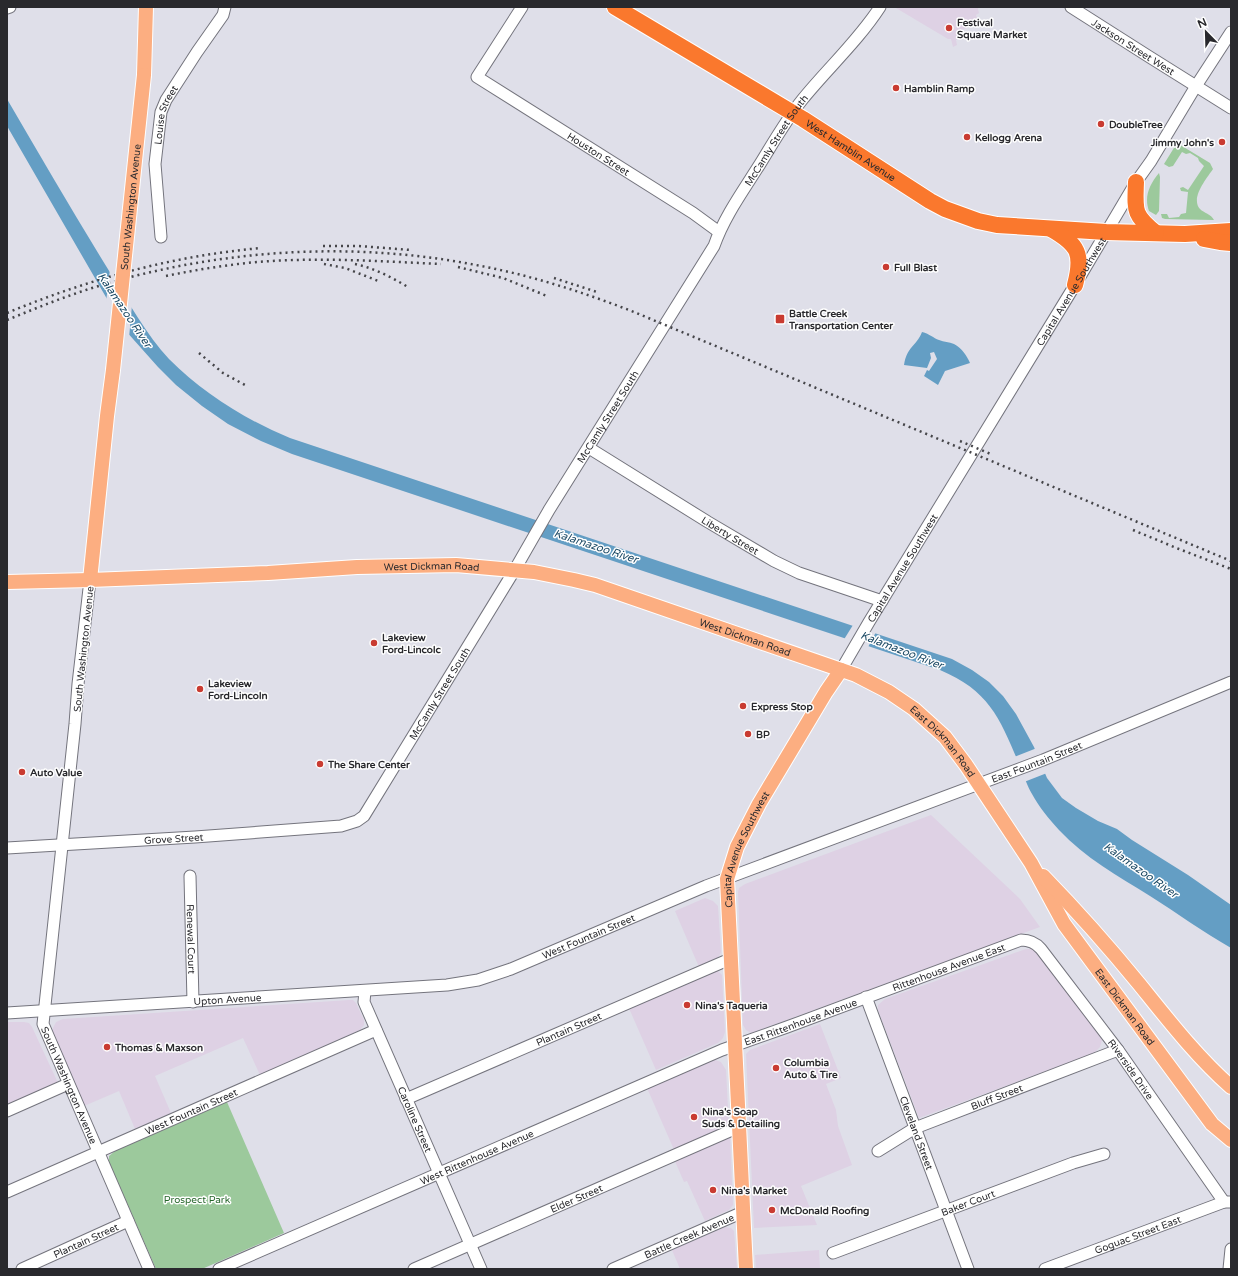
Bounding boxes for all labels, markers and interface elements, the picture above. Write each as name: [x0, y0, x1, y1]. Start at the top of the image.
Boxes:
north arrow: [1186, 12, 1226, 52]
text: N: [1196, 16, 1209, 31]
place label: Festival Square Market: [957, 17, 1027, 41]
street label: Jackson Street West: [1089, 17, 1177, 78]
marker: Festival Square Market: [944, 23, 954, 33]
street label: Louise Street: [152, 83, 181, 145]
marker: Hamblin Ramp: [891, 83, 901, 93]
place label: Hamblin Ramp: [904, 83, 975, 95]
street label: McCamly Street South: [742, 93, 811, 189]
street label: West Hamblin Avenue: [803, 117, 898, 184]
marker: DoubleTree: [1096, 119, 1106, 129]
place label: DoubleTree: [1109, 119, 1163, 131]
street label: Houston Street: [565, 130, 632, 179]
marker: Kellogg Arena: [962, 132, 972, 142]
place label: Kellogg Arena: [975, 132, 1042, 144]
place label: Jimmy John's: [1150, 137, 1214, 149]
marker: Jimmy John's: [1217, 137, 1227, 147]
street label: South Washington Avenue: [119, 143, 144, 271]
street label: Capital Avenue Southwest: [1034, 235, 1109, 348]
marker: Full Blast: [881, 262, 891, 272]
place label: Full Blast: [894, 262, 937, 274]
water label: Kalamazoo River: [95, 270, 155, 352]
place label: Battle Creek Transportation Center: [788, 308, 893, 332]
marker: Battle Creek Transportation Center: [774, 313, 786, 325]
street label: McCamly Street South: [575, 369, 642, 465]
street label: Capital Avenue Southwest: [865, 512, 941, 625]
street label: Liberty Street: [699, 514, 761, 558]
water label: Kalamazoo River: [552, 527, 641, 567]
street label: West Dickman Road: [384, 560, 480, 574]
street label: South Washington Avenue: [71, 585, 97, 713]
street label: West Dickman Road: [698, 616, 792, 659]
water label: Kalamazoo River: [859, 629, 947, 673]
place label: Lakeview Ford-Lincolc: [382, 632, 441, 656]
marker: Lakeview Ford-Lincolc: [369, 638, 379, 648]
street label: McCamly Street South: [407, 645, 473, 742]
place label: Lakeview Ford-Lincoln: [208, 678, 268, 702]
marker: Lakeview Ford-Lincoln: [195, 684, 205, 694]
marker: Express Stop: [738, 701, 748, 711]
place label: Express Stop: [751, 701, 813, 713]
street label: East Dickman Road: [907, 703, 977, 780]
marker: BP: [743, 729, 753, 739]
place label: BP: [756, 729, 770, 741]
street label: East Fountain Street: [990, 739, 1084, 786]
marker: The Share Center: [315, 759, 325, 769]
place label: The Share Center: [327, 759, 410, 771]
marker: Auto Value: [17, 767, 27, 777]
place label: Auto Value: [30, 767, 82, 779]
street label: Capital Avenue Southwest: [722, 789, 772, 908]
street label: Grove Street: [144, 831, 204, 847]
water label: Kalamazoo River: [1101, 840, 1182, 902]
street label: Renewal Court: [184, 904, 197, 974]
street label: West Fountain Street: [540, 912, 637, 962]
street label: Rittenhouse Avenue East: [891, 941, 1007, 994]
street label: East Dickman Road: [1092, 966, 1157, 1048]
street label: Upton Avenue: [193, 992, 262, 1008]
street label: East Rittenhouse Avenue: [743, 996, 859, 1049]
marker: Nina's Taqueria: [682, 1000, 692, 1010]
place label: Nina's Taqueria: [695, 1000, 768, 1012]
street label: Plantain Street: [534, 1010, 604, 1049]
street label: South Washington Avenue: [38, 1025, 99, 1146]
street label: Riverside Drive: [1105, 1037, 1156, 1102]
marker: Thomas & Maxson: [102, 1042, 112, 1052]
place label: Thomas & Maxson: [114, 1042, 203, 1054]
place label: Columbia Auto & Tire: [784, 1057, 838, 1081]
marker: Columbia Auto & Tire: [771, 1063, 781, 1073]
street label: Bluff Street: [969, 1082, 1025, 1113]
street label: Caroline Street: [395, 1085, 434, 1154]
street label: West Fountain Street: [143, 1087, 240, 1138]
street label: Cleveland Street: [897, 1095, 935, 1172]
place label: Nina's Soap Suds & Detailing: [702, 1106, 780, 1130]
marker: Nina's Soap Suds & Detailing: [689, 1112, 699, 1122]
street label: West Rittenhouse Avenue: [418, 1128, 536, 1188]
street label: Elder Street: [549, 1182, 605, 1216]
marker: Nina's Market: [708, 1185, 718, 1195]
place label: Nina's Market: [721, 1185, 787, 1197]
street label: Baker Court: [940, 1188, 997, 1219]
park label: Prospect Park: [164, 1194, 231, 1206]
marker: McDonald Roofing: [767, 1205, 777, 1215]
place label: McDonald Roofing: [780, 1205, 869, 1217]
street label: Battle Creek Avenue: [643, 1212, 736, 1261]
street label: Goguac Street East: [1093, 1214, 1183, 1257]
street label: Plantain Street: [52, 1221, 121, 1261]

